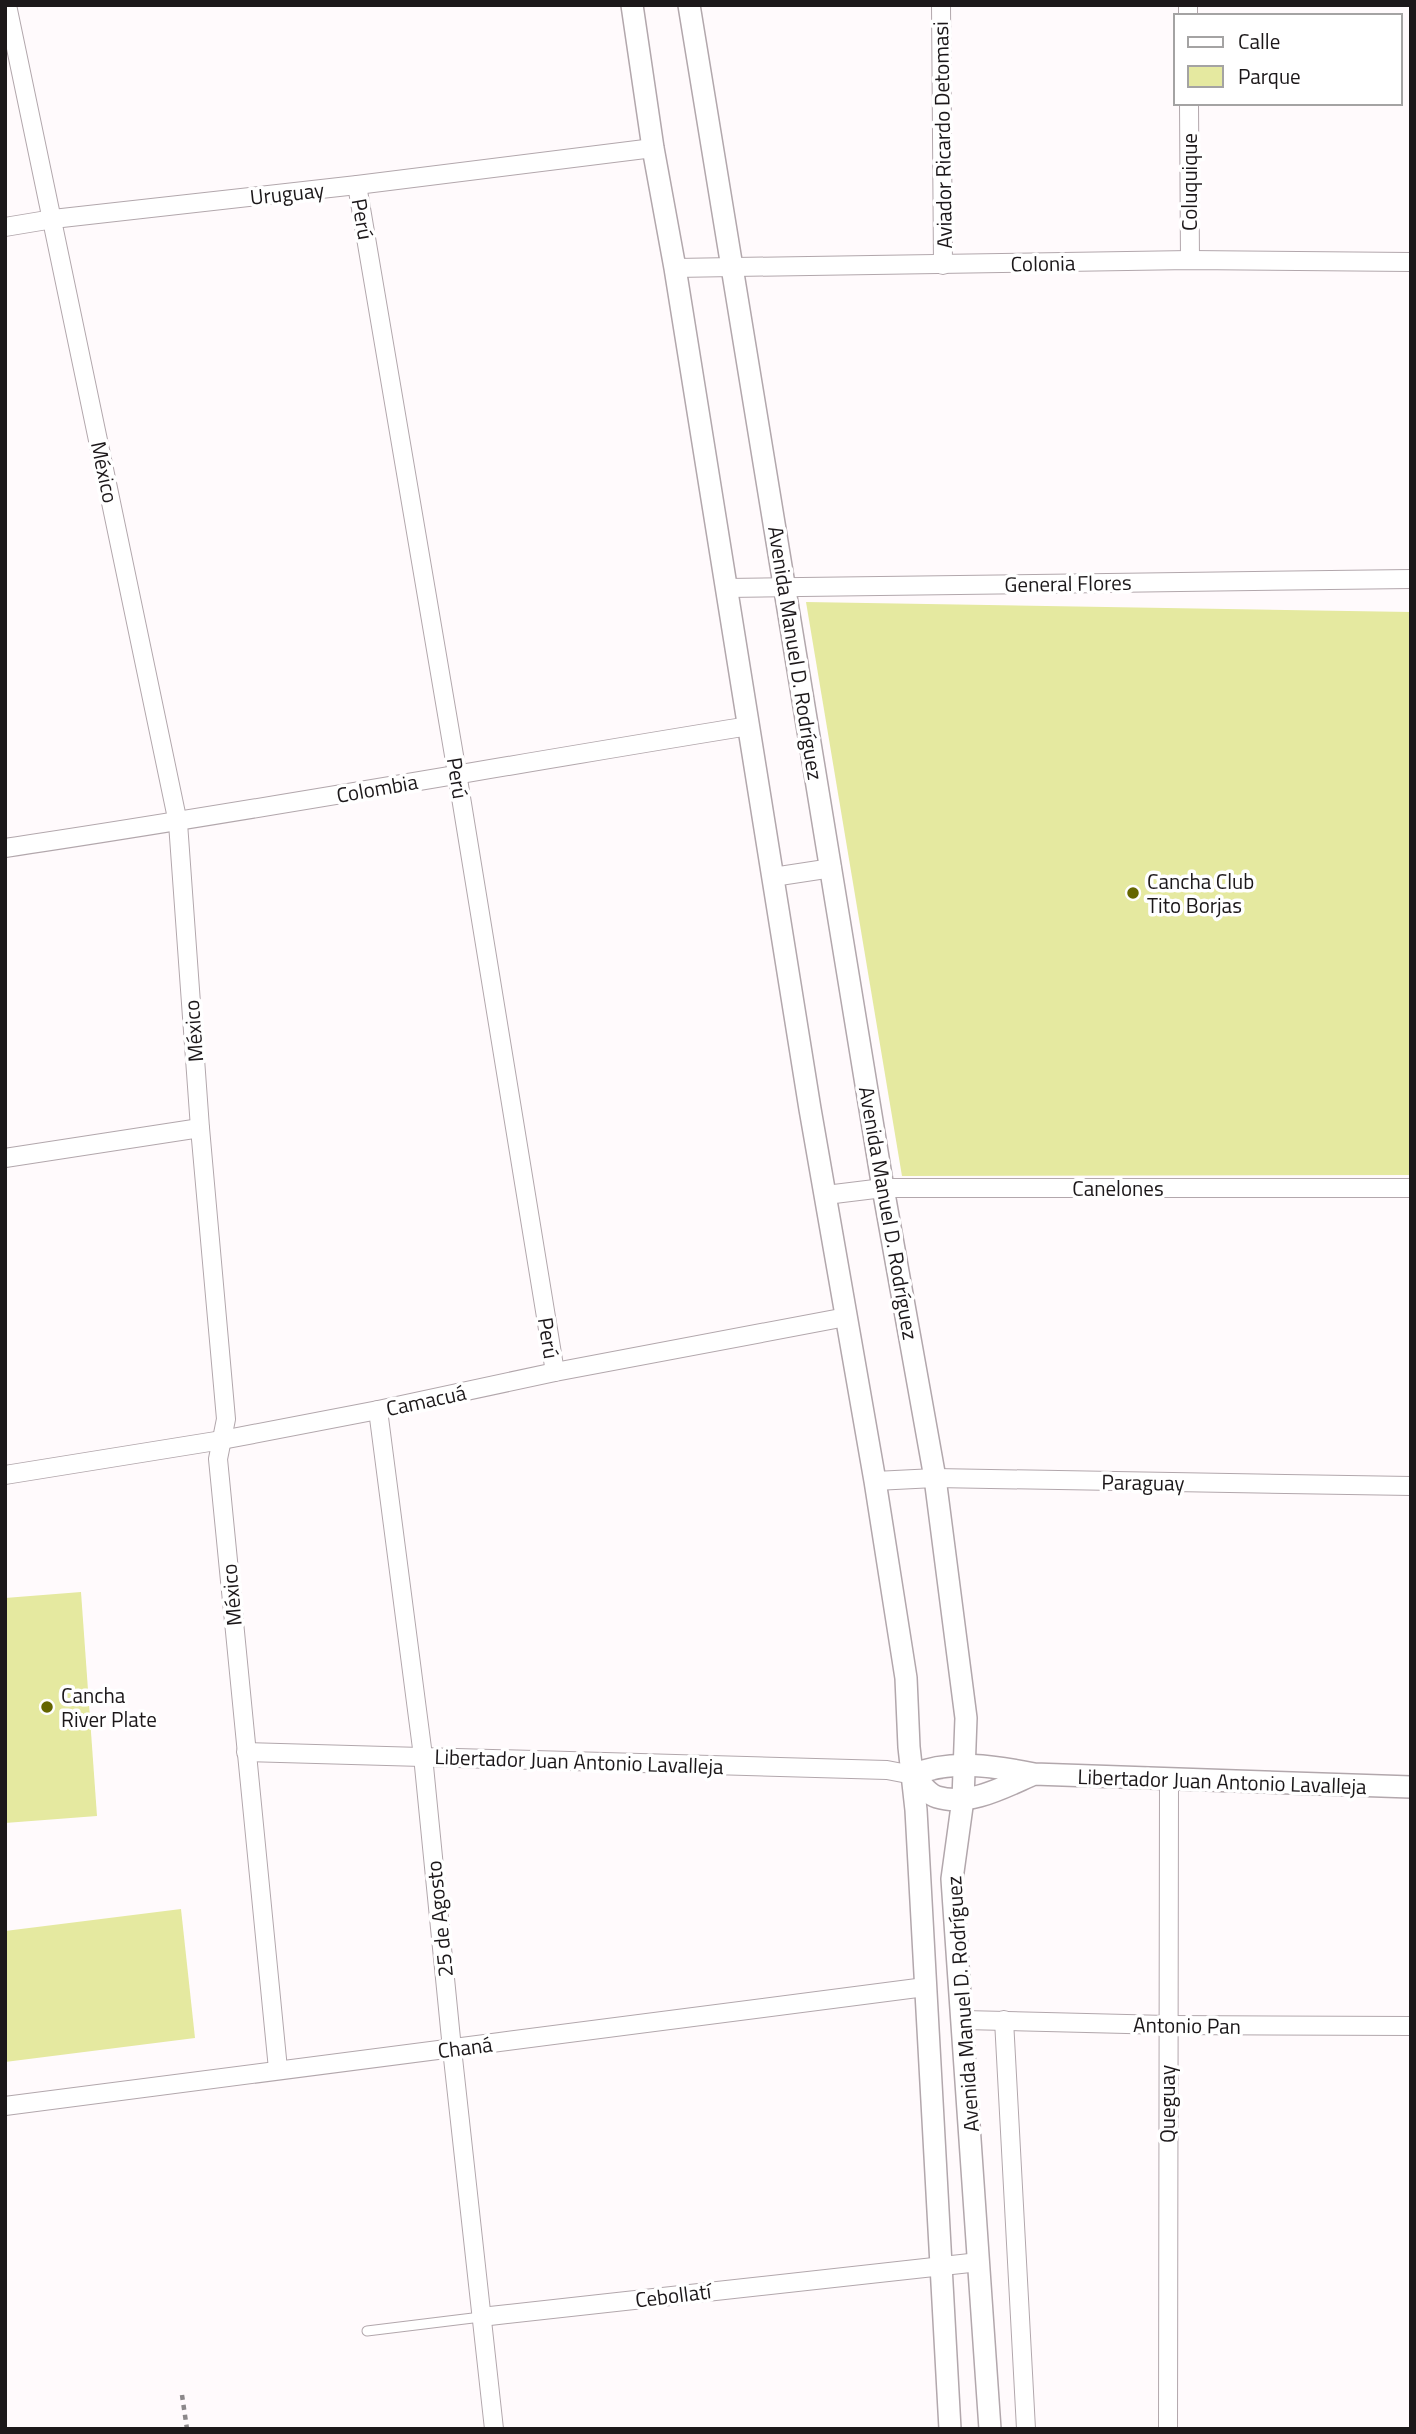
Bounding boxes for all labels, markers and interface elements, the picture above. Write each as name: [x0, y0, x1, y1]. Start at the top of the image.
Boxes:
legend: [1174, 14, 1402, 105]
street label: Aviador Ricardo Detomasi: [924, 21, 960, 249]
text: Calle: [1238, 25, 1280, 57]
text: Parque: [1238, 60, 1301, 92]
street label: Coluquique: [1173, 133, 1205, 231]
street label: Uruguay: [248, 173, 326, 213]
street label: Perú: [344, 196, 382, 242]
street label: Colonia: [1010, 246, 1076, 280]
street label: México: [83, 438, 127, 506]
street label: Avenida Manuel D. Rodríguez: [760, 524, 832, 782]
street label: General Flores: [1004, 566, 1132, 600]
street label: Perú: [439, 755, 477, 801]
street label: Colombia: [334, 765, 421, 811]
place label: Cancha Club Tito Borjas: [1147, 865, 1254, 921]
marker: Cancha Club Tito Borjas: [1125, 885, 1141, 901]
street label: México: [175, 999, 211, 1063]
street label: Avenida Manuel D. Rodríguez: [851, 1084, 927, 1342]
street label: Canelones: [1072, 1172, 1164, 1204]
street label: Perú: [530, 1315, 568, 1361]
street label: Camacuá: [383, 1376, 469, 1424]
street label: Paraguay: [1101, 1465, 1185, 1499]
street label: México: [212, 1563, 250, 1627]
place label: Cancha River Plate: [61, 1679, 157, 1735]
marker: Cancha River Plate: [39, 1699, 55, 1715]
street label: Libertador Juan Antonio Lavalleja: [434, 1740, 725, 1782]
street label: Libertador Juan Antonio Lavalleja: [1077, 1760, 1368, 1802]
street label: 25 de Agosto: [417, 1859, 461, 1979]
street label: Avenida Manuel D. Rodríguez: [937, 1875, 987, 2133]
street label: Antonio Pan: [1133, 2008, 1241, 2042]
street label: Chaná: [436, 2028, 495, 2066]
street label: Queguay: [1151, 2065, 1183, 2143]
street label: Cebollatí: [633, 2274, 714, 2316]

